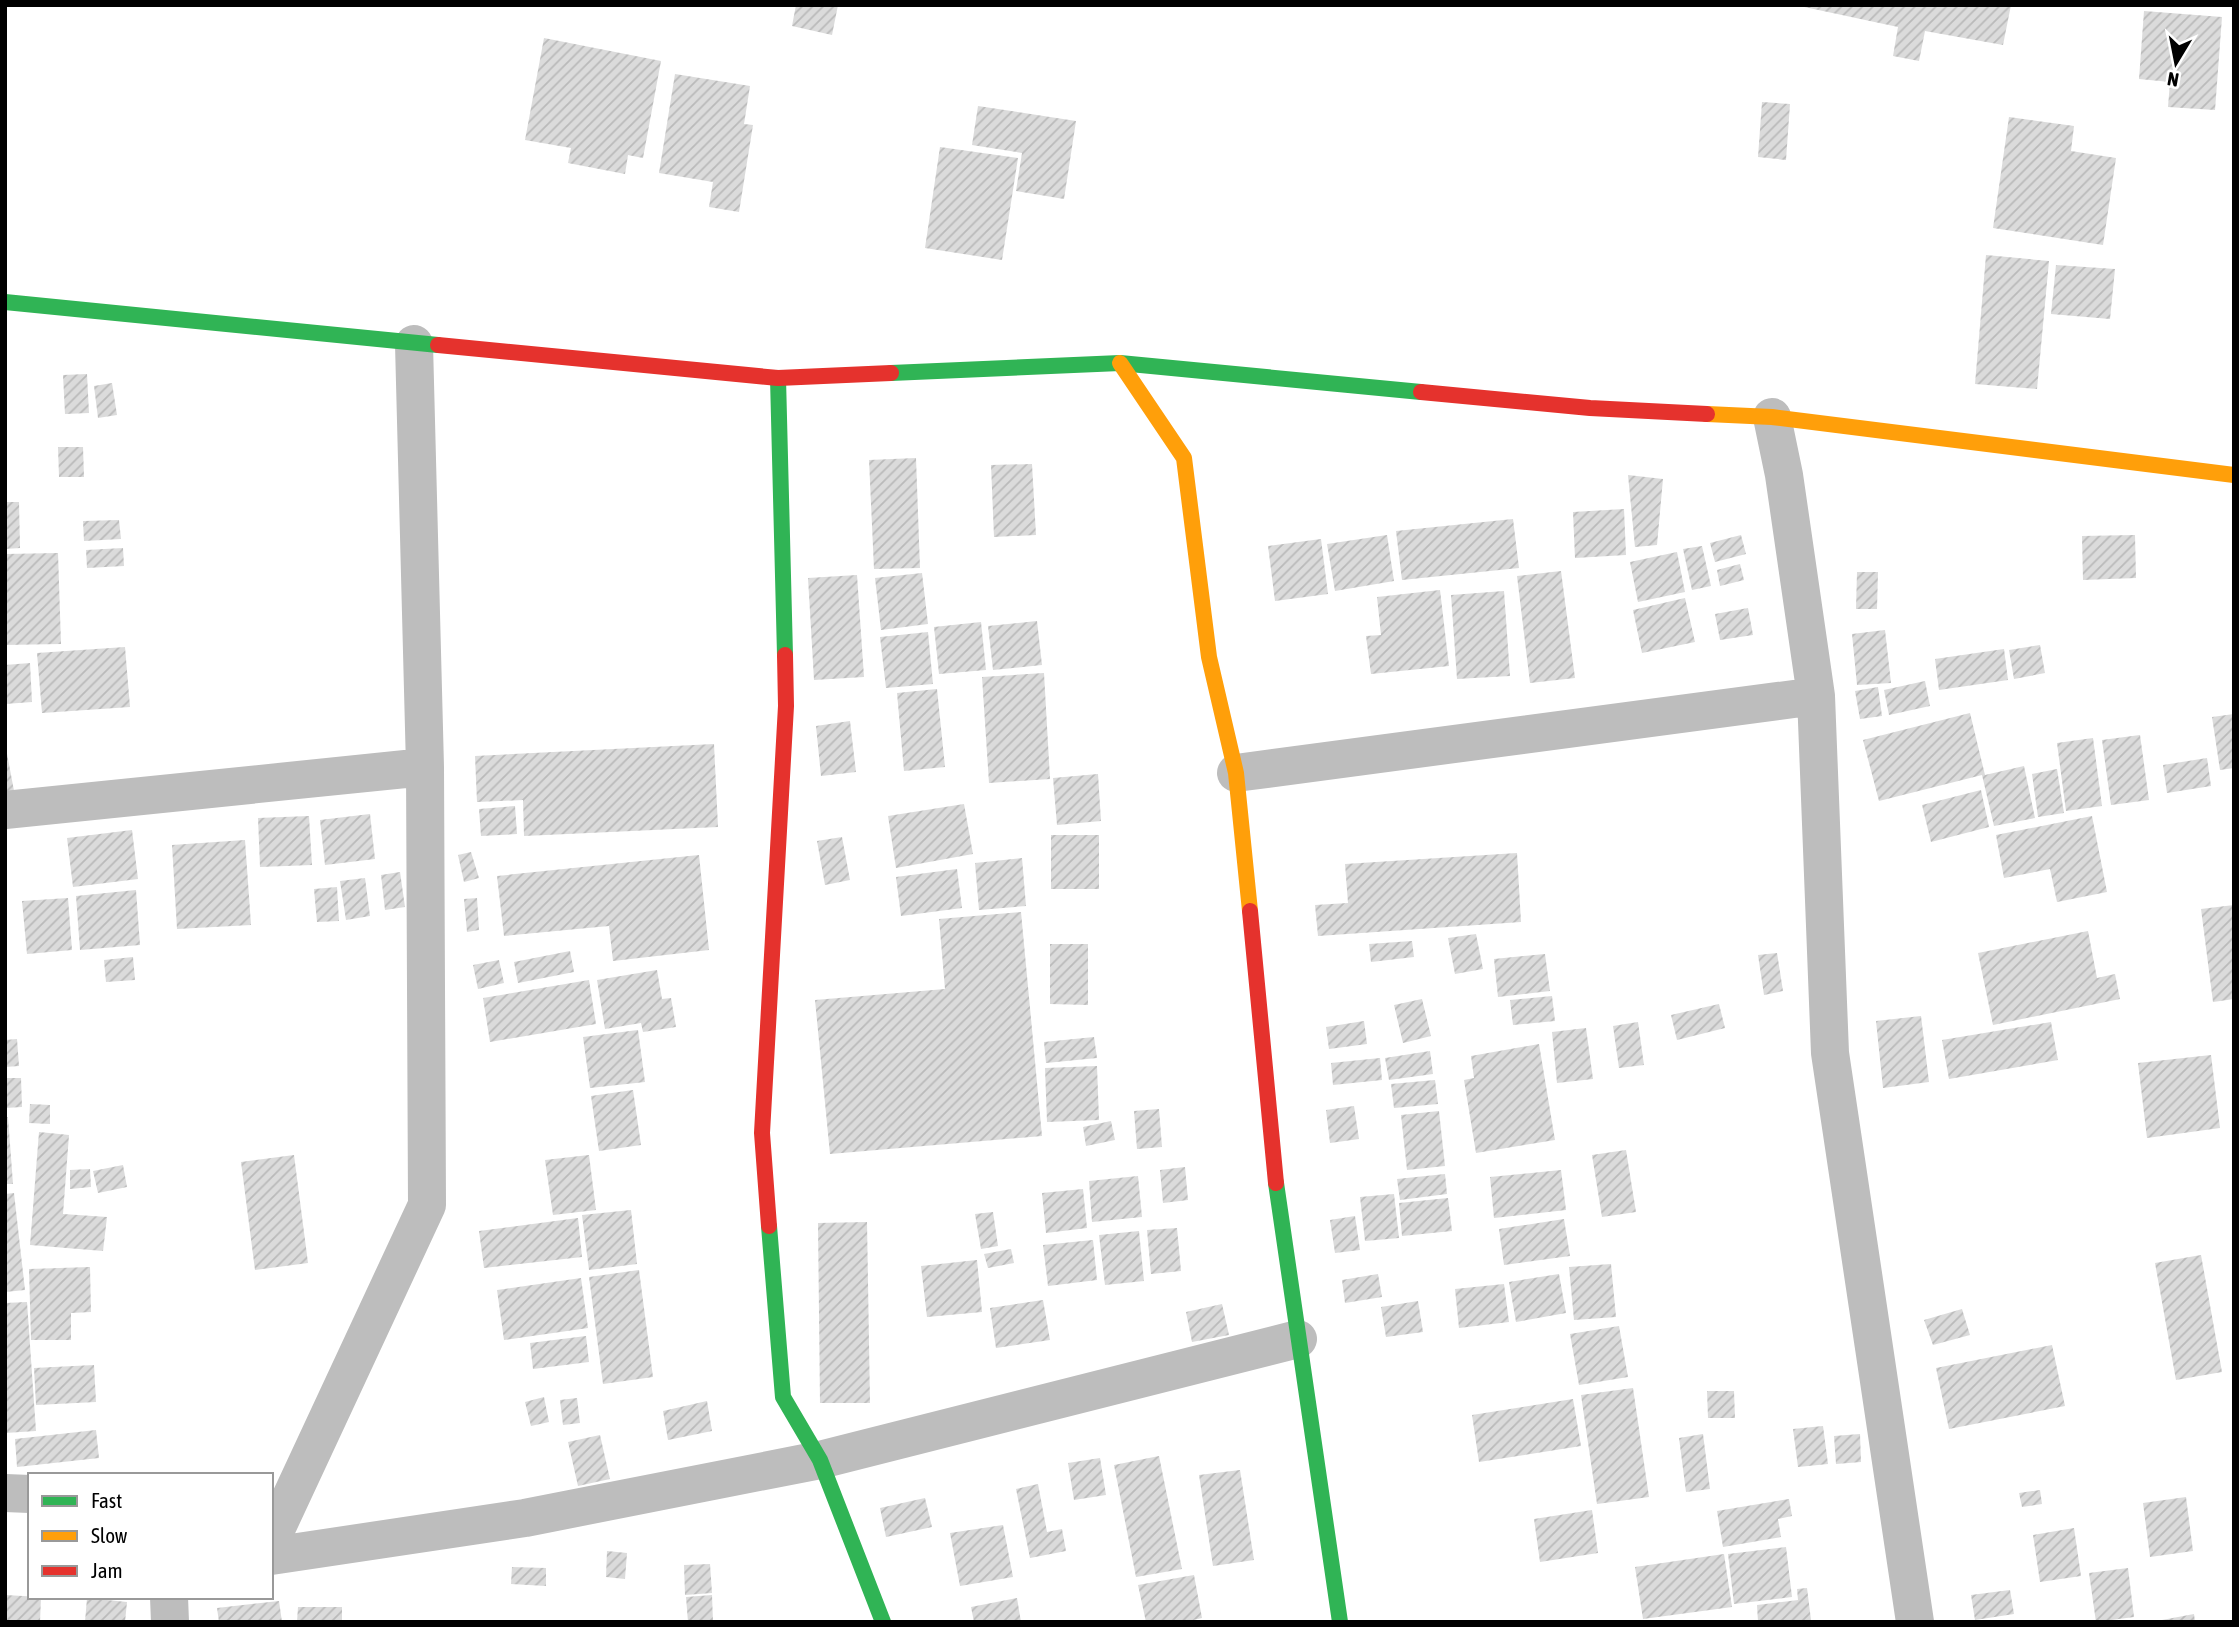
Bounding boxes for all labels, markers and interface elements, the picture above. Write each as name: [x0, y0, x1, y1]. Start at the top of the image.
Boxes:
north arrow: [2141, 28, 2211, 98]
text: N: [2166, 68, 2180, 92]
legend: [28, 1473, 273, 1599]
text: Fast: [91, 1488, 122, 1512]
text: Slow: [91, 1523, 128, 1547]
text: Jam: [91, 1558, 123, 1582]

